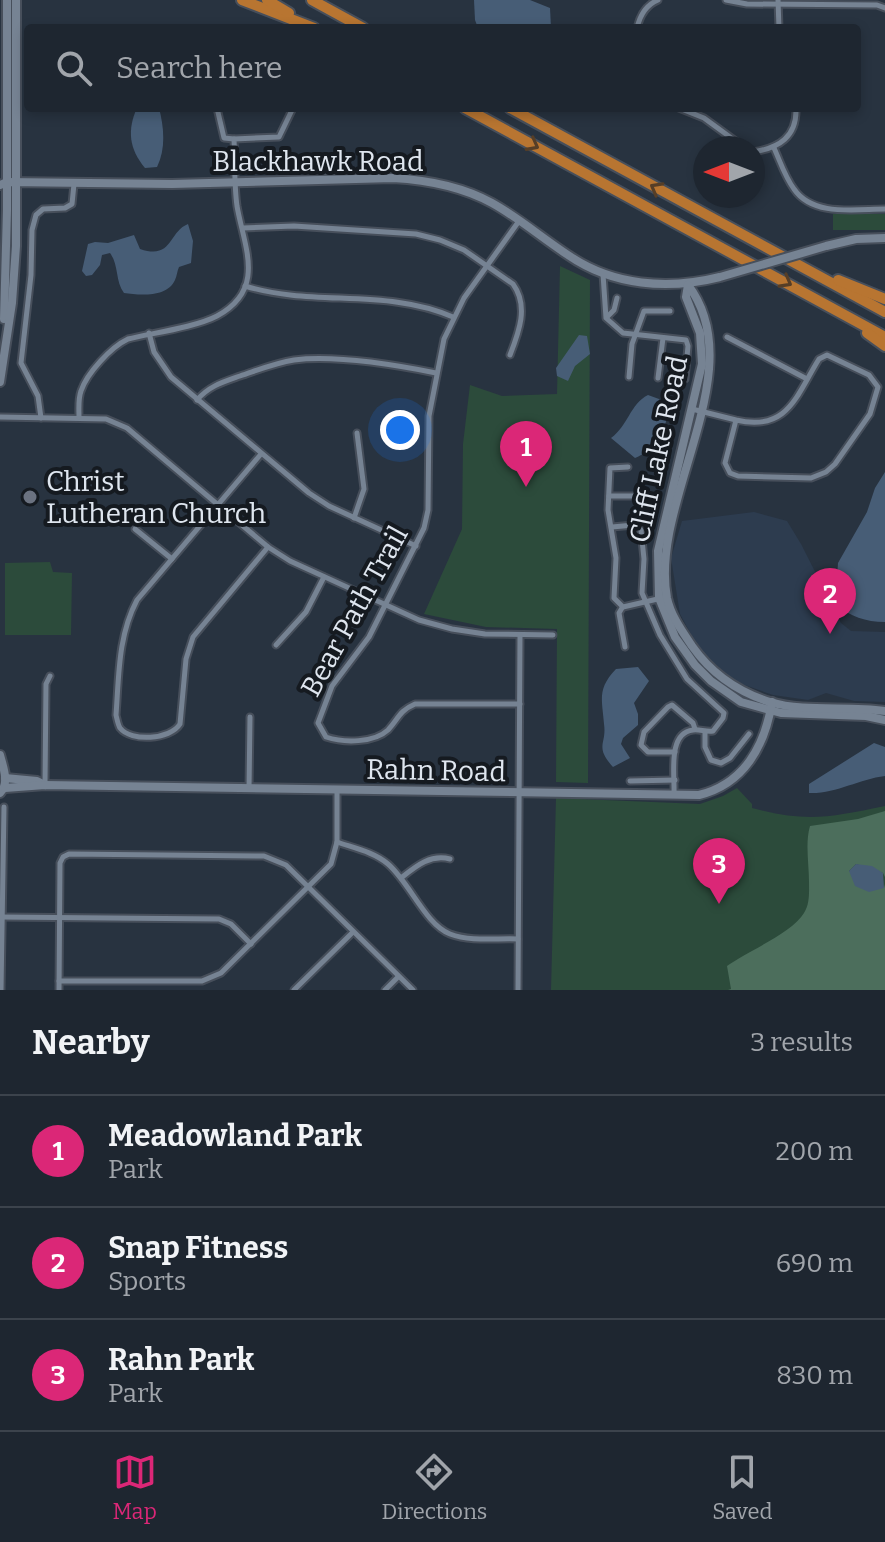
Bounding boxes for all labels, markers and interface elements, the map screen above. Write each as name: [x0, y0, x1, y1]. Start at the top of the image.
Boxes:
search box: [24, 24, 861, 112]
icon: search: [52, 46, 96, 90]
text: Search here: [116, 50, 283, 86]
one-way arrow: [525, 135, 539, 151]
north arrow: [693, 136, 765, 208]
street label: Blackhawk Road: [212, 145, 424, 178]
one-way arrow: [650, 182, 665, 198]
one-way arrow: [778, 273, 793, 288]
street label: Cliff Lake Road: [623, 353, 694, 546]
your location: [380, 410, 420, 450]
pin: 1: [500, 421, 552, 487]
place label: Christ Lutheran Church: [46, 465, 266, 530]
marker: Christ Lutheran Church: [21, 488, 39, 506]
street label: Bear Path Trail: [294, 520, 415, 702]
pin: 2: [804, 568, 856, 634]
street label: Rahn Road: [366, 753, 506, 788]
pin: 3: [693, 838, 745, 904]
text: Nearby: [32, 1022, 150, 1063]
text: 3 results: [750, 1027, 853, 1058]
text: Meadowland Park: [108, 1118, 362, 1154]
text: 1: [52, 1136, 64, 1167]
text: 200 m: [776, 1136, 853, 1167]
text: Park: [108, 1154, 163, 1185]
text: Snap Fitness: [108, 1230, 288, 1266]
text: 2: [51, 1248, 65, 1279]
text: 690 m: [776, 1248, 853, 1279]
text: Sports: [108, 1266, 186, 1297]
text: Rahn Park: [108, 1342, 254, 1378]
text: 3: [51, 1360, 65, 1391]
text: 830 m: [776, 1360, 853, 1391]
text: Park: [108, 1378, 163, 1409]
tab: Map: [112, 1450, 157, 1525]
tab: Directions: [382, 1450, 487, 1525]
tab: Saved: [712, 1450, 773, 1525]

